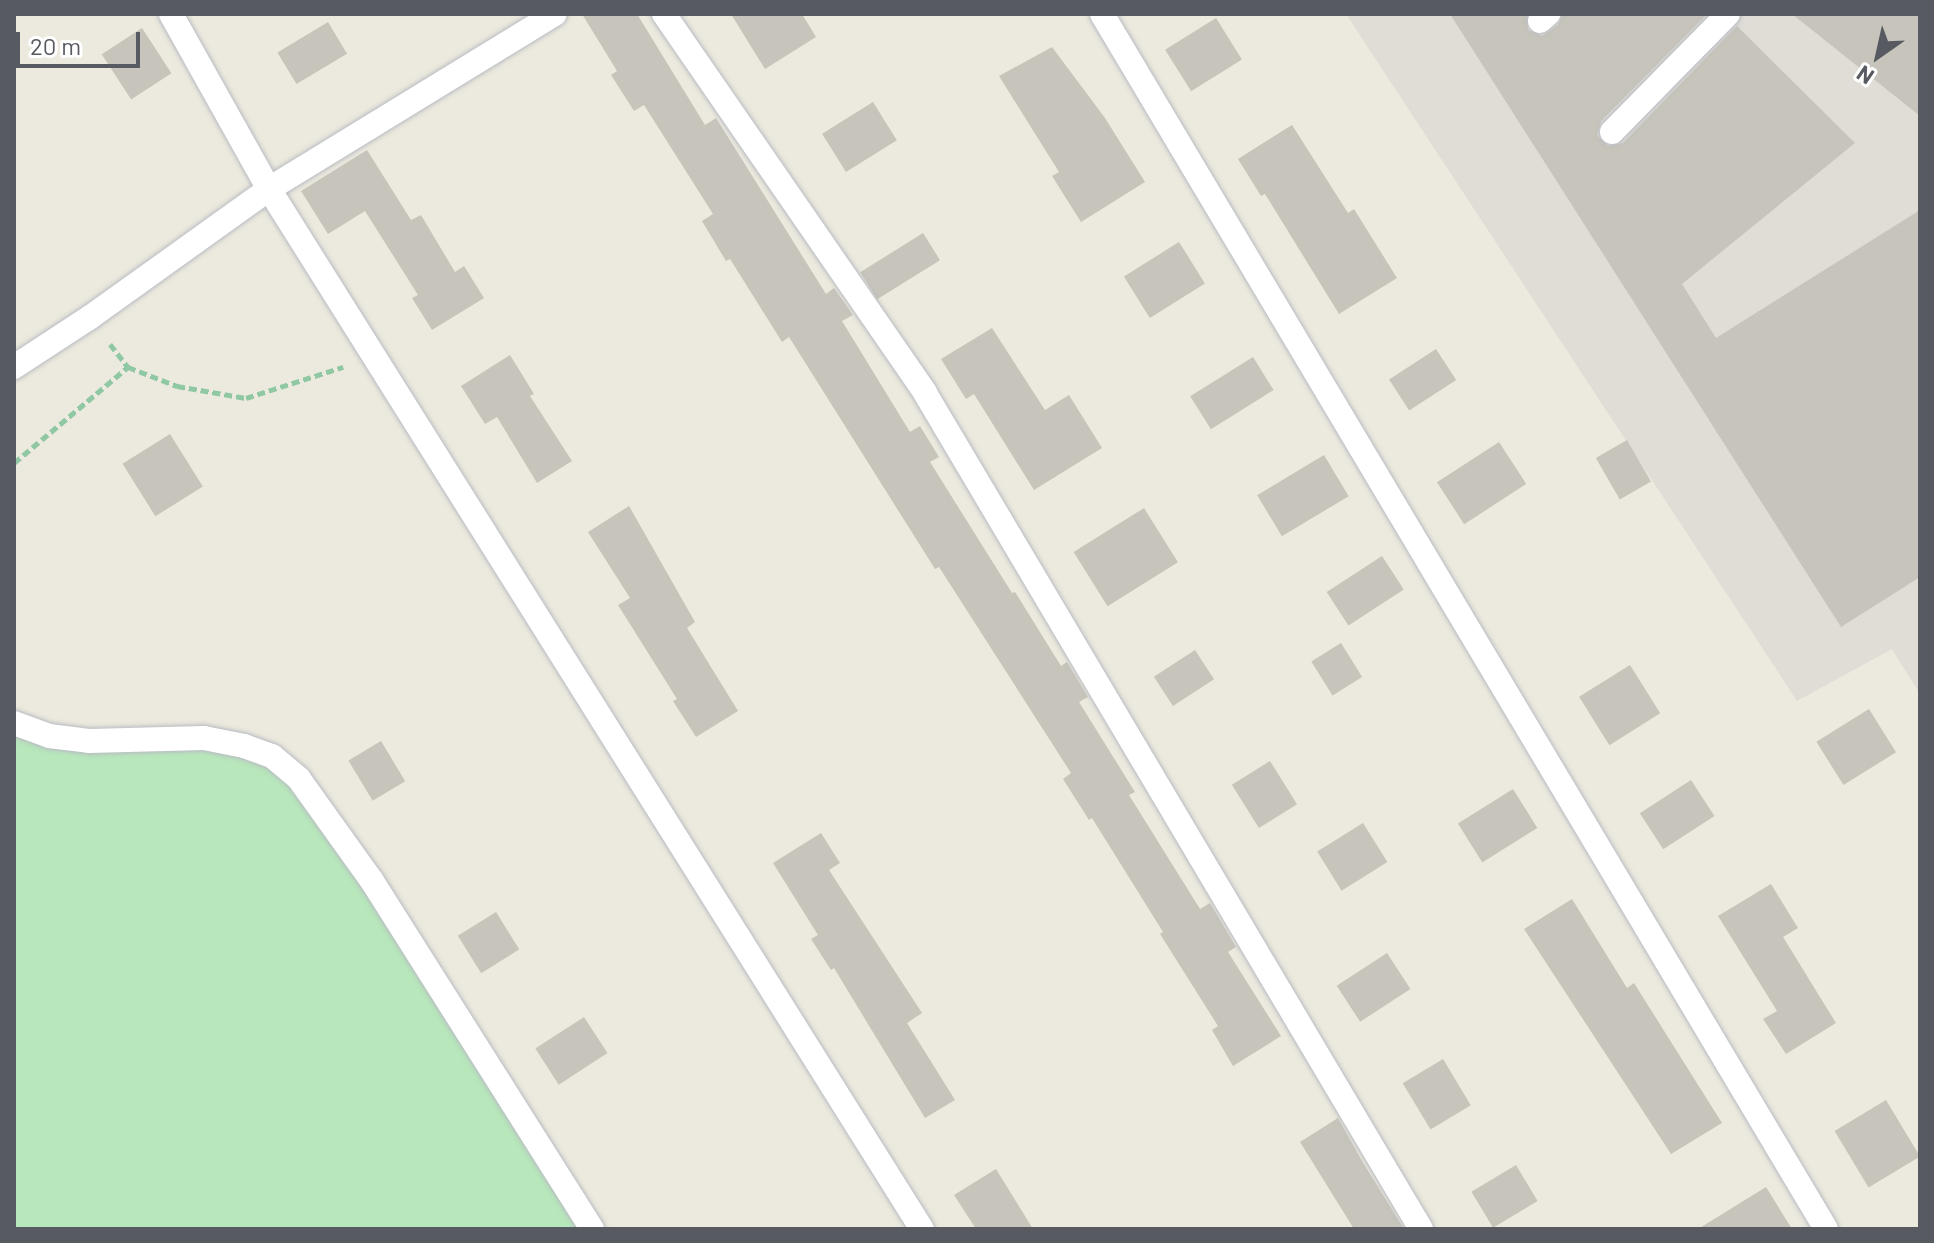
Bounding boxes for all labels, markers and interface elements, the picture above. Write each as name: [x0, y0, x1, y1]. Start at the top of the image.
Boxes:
scale bar: [20, 16, 144, 66]
north arrow: [1838, 16, 1918, 96]
text: 20 m: [30, 31, 81, 60]
text: N: [1851, 61, 1878, 91]

